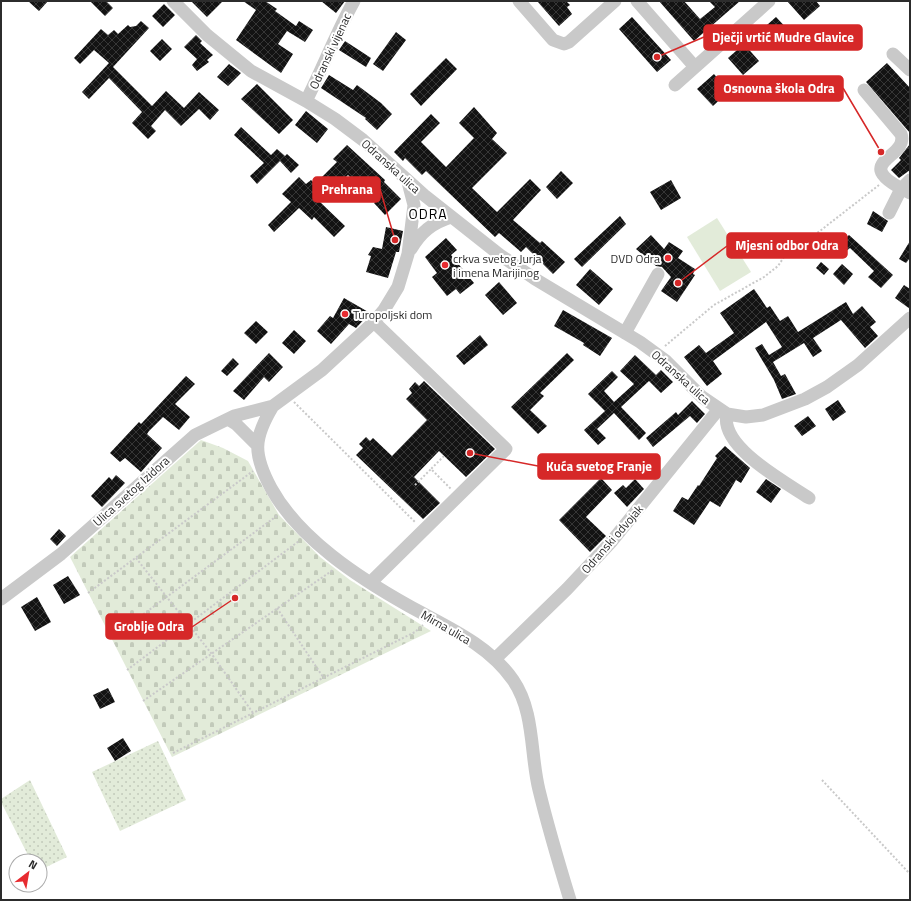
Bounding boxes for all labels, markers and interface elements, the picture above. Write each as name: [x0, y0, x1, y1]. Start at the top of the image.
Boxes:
street label: Odranski vijenac: [304, 10, 356, 92]
callout: Dječji vrtić Mudre Glavice: [704, 25, 862, 50]
text: Dječji vrtić Mudre Glavice: [712, 27, 854, 47]
callout: Osnovna škola Odra: [715, 76, 843, 101]
text: Osnovna škola Odra: [723, 78, 835, 98]
street label: Odranska ulica: [357, 134, 425, 198]
callout: Prehrana: [313, 177, 380, 202]
text: Prehrana: [321, 179, 373, 199]
district label: ODRA: [408, 203, 448, 224]
callout: Mjesni odbor Odra: [727, 233, 847, 258]
text: Mjesni odbor Odra: [735, 235, 839, 255]
place label: crkva svetog Jurja i imena Marijinog: [453, 249, 542, 282]
place label: DVD Odra: [611, 249, 660, 268]
marker: DVD Odra: [663, 253, 673, 263]
marker: crkva svetog Jurja i imena Marijinog: [440, 260, 450, 270]
place label: Turopoljski dom: [353, 305, 432, 324]
marker: Turopoljski dom: [340, 309, 350, 319]
street label: Odranska ulica: [647, 345, 715, 409]
street label: Ulica svetog Izidora: [88, 451, 174, 531]
callout: Kuća svetog Franje: [538, 454, 660, 479]
text: Kuća svetog Franje: [546, 456, 652, 476]
street label: Odranski odvojak: [576, 500, 648, 578]
street label: Mirna ulica: [417, 605, 475, 649]
callout: Groblje Odra: [106, 614, 192, 639]
text: Groblje Odra: [114, 616, 184, 636]
north arrow: [8, 853, 48, 893]
text: N: [26, 856, 41, 873]

